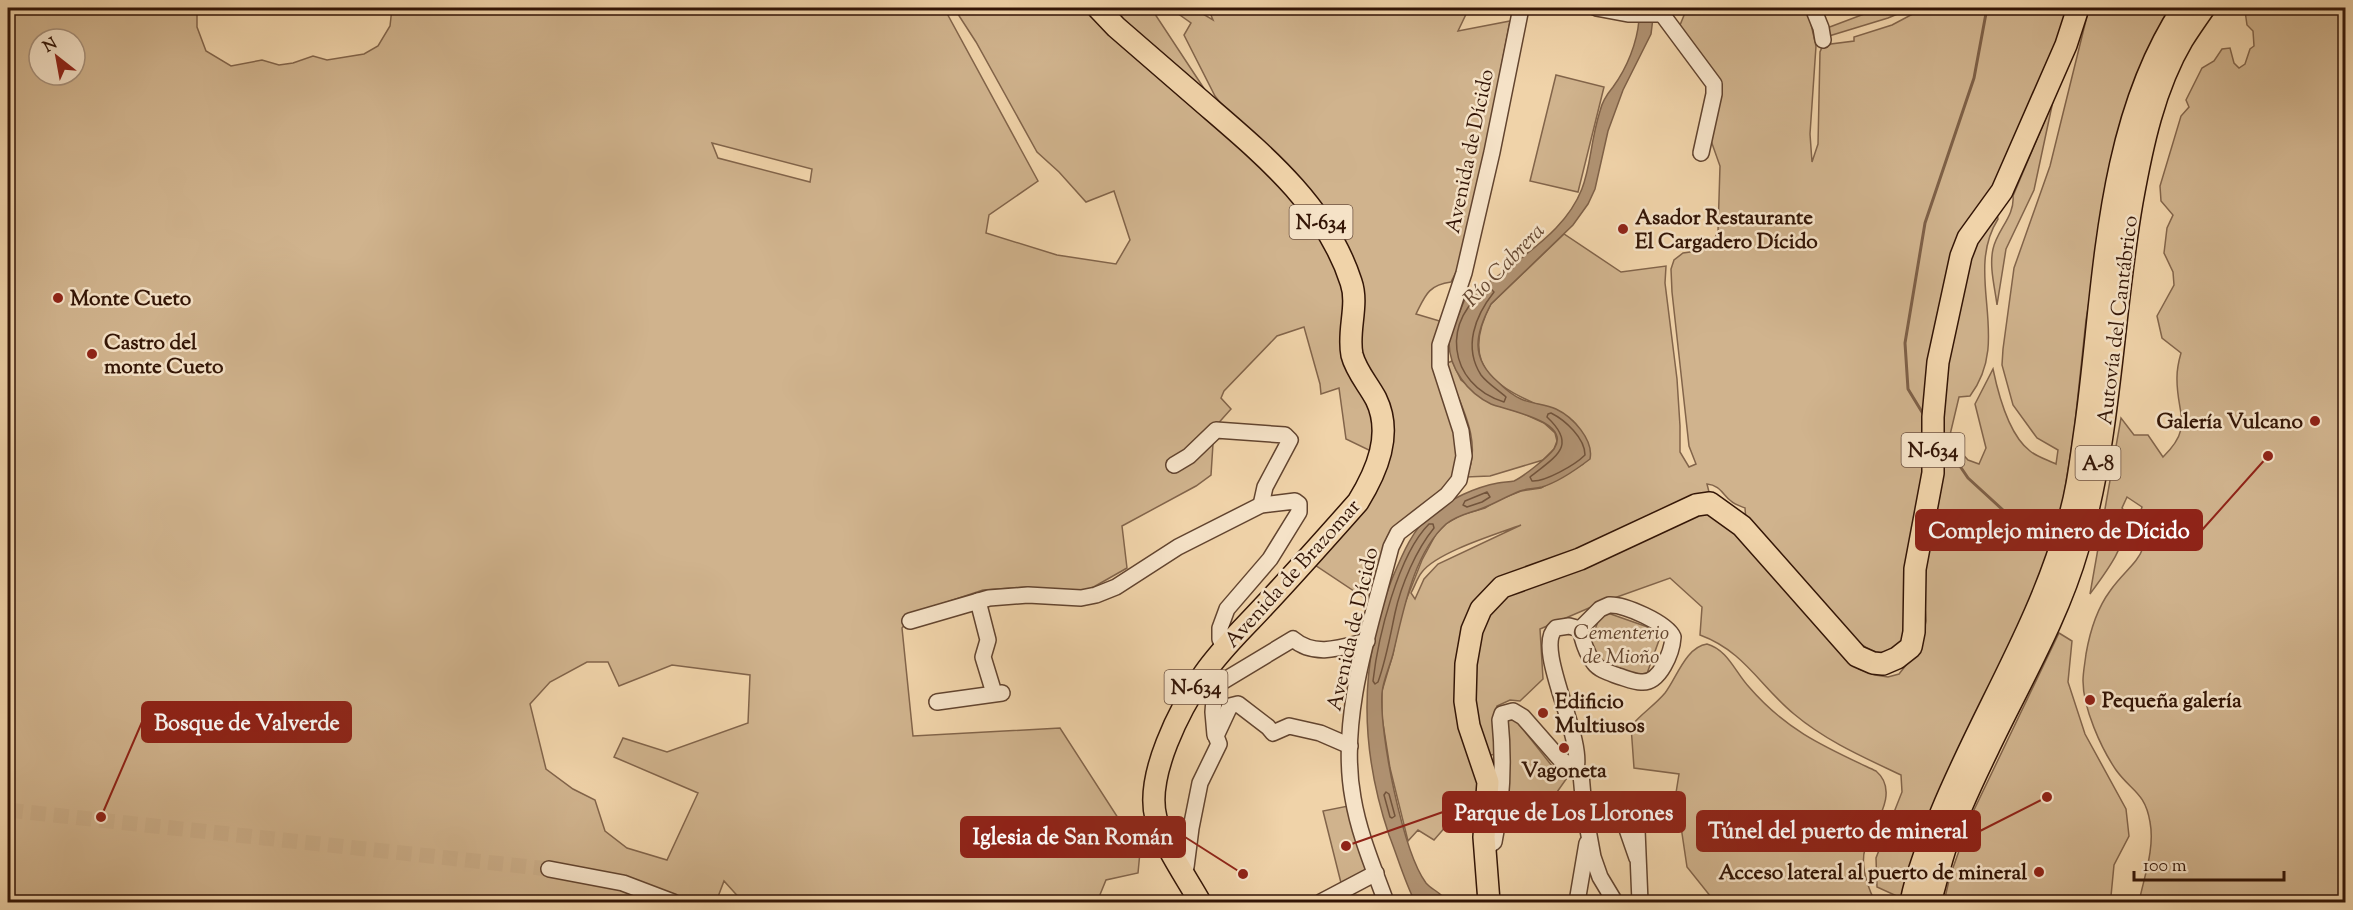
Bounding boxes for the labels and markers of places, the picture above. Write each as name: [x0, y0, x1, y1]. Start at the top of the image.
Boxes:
place label: Asador Restaurante El Cargadero Dícido: [1635, 204, 1818, 258]
marker: Asador Restaurante El Cargadero Dícido: [1616, 222, 1630, 236]
place label: Monte Cueto: [70, 285, 192, 315]
marker: Monte Cueto: [51, 291, 65, 305]
place label: Castro del monte Cueto: [104, 329, 224, 383]
marker: Castro del monte Cueto: [85, 347, 99, 361]
place label: Galería Vulcano: [2156, 408, 2304, 438]
marker: Galería Vulcano: [2308, 414, 2322, 428]
callout: Complejo minero de Dícido: [1916, 510, 2202, 550]
place label: Pequeña galería: [2102, 687, 2242, 717]
place label: Edificio Multiusos: [1555, 688, 1645, 742]
marker: Pequeña galería: [2083, 693, 2097, 707]
callout: Bosque de Valverde: [142, 702, 351, 742]
marker: Edificio Multiusos: [1536, 706, 1550, 720]
marker: Vagoneta: [1557, 741, 1571, 755]
place label: Vagoneta: [1521, 757, 1607, 787]
callout: Parque de Los Llorones: [1443, 792, 1685, 832]
callout: Túnel del puerto de mineral: [1697, 811, 1980, 851]
callout: Iglesia de San Román: [961, 817, 1185, 857]
place label: Acceso lateral al puerto de mineral: [1719, 859, 2027, 889]
marker: Acceso lateral al puerto de mineral: [2032, 865, 2046, 879]

